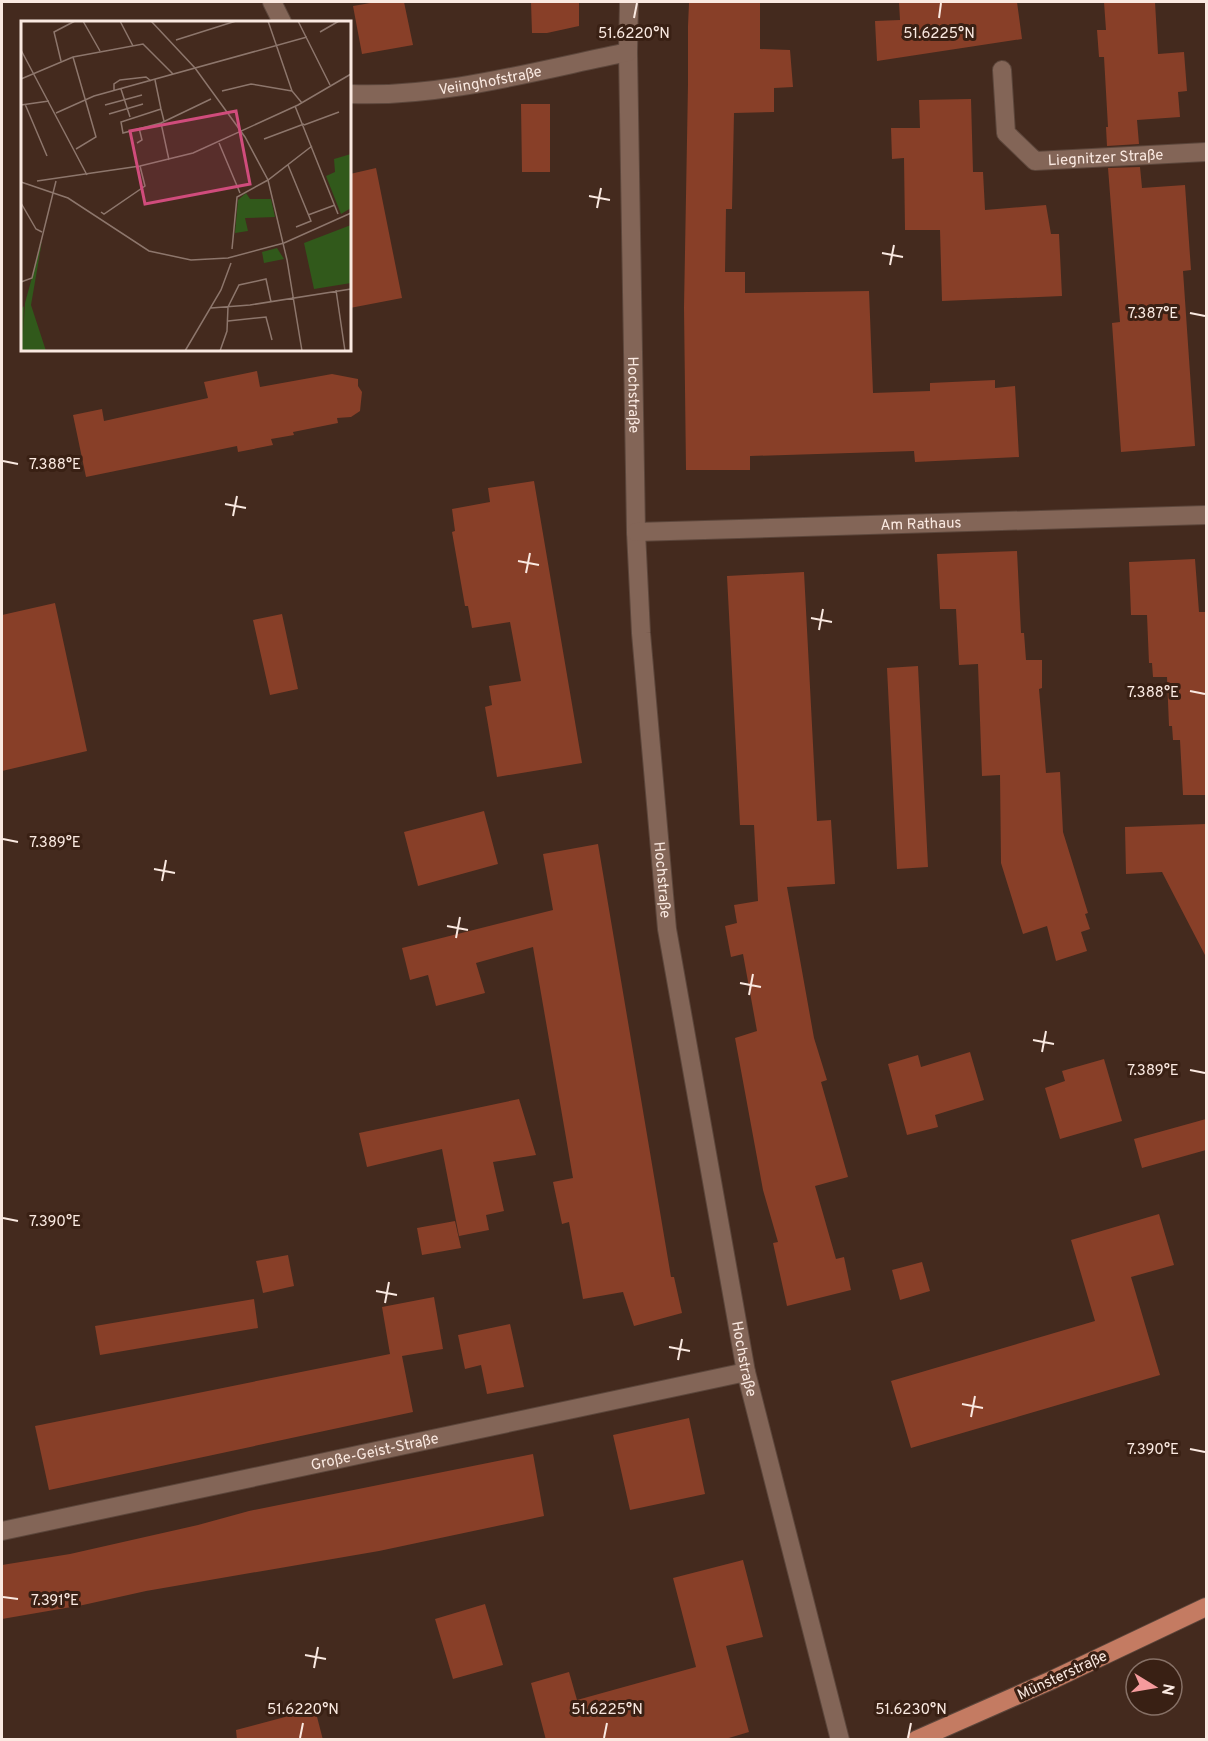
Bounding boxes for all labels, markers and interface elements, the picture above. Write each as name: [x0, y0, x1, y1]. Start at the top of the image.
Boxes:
inset map: [21, 21, 351, 351]
text: 51.6220°N: [598, 25, 670, 44]
text: 51.6225°N: [903, 25, 975, 44]
street label: Veiinghofstraße: [437, 63, 544, 100]
street label: Liegnitzer Straße: [1047, 146, 1164, 171]
text: 7.387°E: [1128, 305, 1178, 324]
street label: Hochstraße: [622, 356, 642, 434]
text: 7.388°E: [29, 456, 81, 475]
street label: Am Rathaus: [880, 514, 962, 536]
text: 7.388°E: [1127, 684, 1179, 703]
text: 7.389°E: [29, 834, 81, 853]
street label: Hochstraße: [648, 841, 674, 919]
text: 7.389°E: [1127, 1062, 1179, 1081]
text: 7.390°E: [29, 1213, 81, 1232]
street label: Hochstraße: [726, 1320, 760, 1399]
street label: Große-Geist-Straße: [309, 1430, 441, 1476]
text: 7.390°E: [1127, 1441, 1179, 1460]
text: 7.391°E: [31, 1592, 79, 1611]
street label: Münsterstraße: [1015, 1647, 1111, 1705]
north arrow: [1124, 1657, 1184, 1717]
text: N: [1156, 1682, 1178, 1697]
text: 51.6220°N: [267, 1701, 339, 1720]
text: 51.6225°N: [571, 1701, 643, 1720]
text: 51.6230°N: [875, 1701, 947, 1720]

